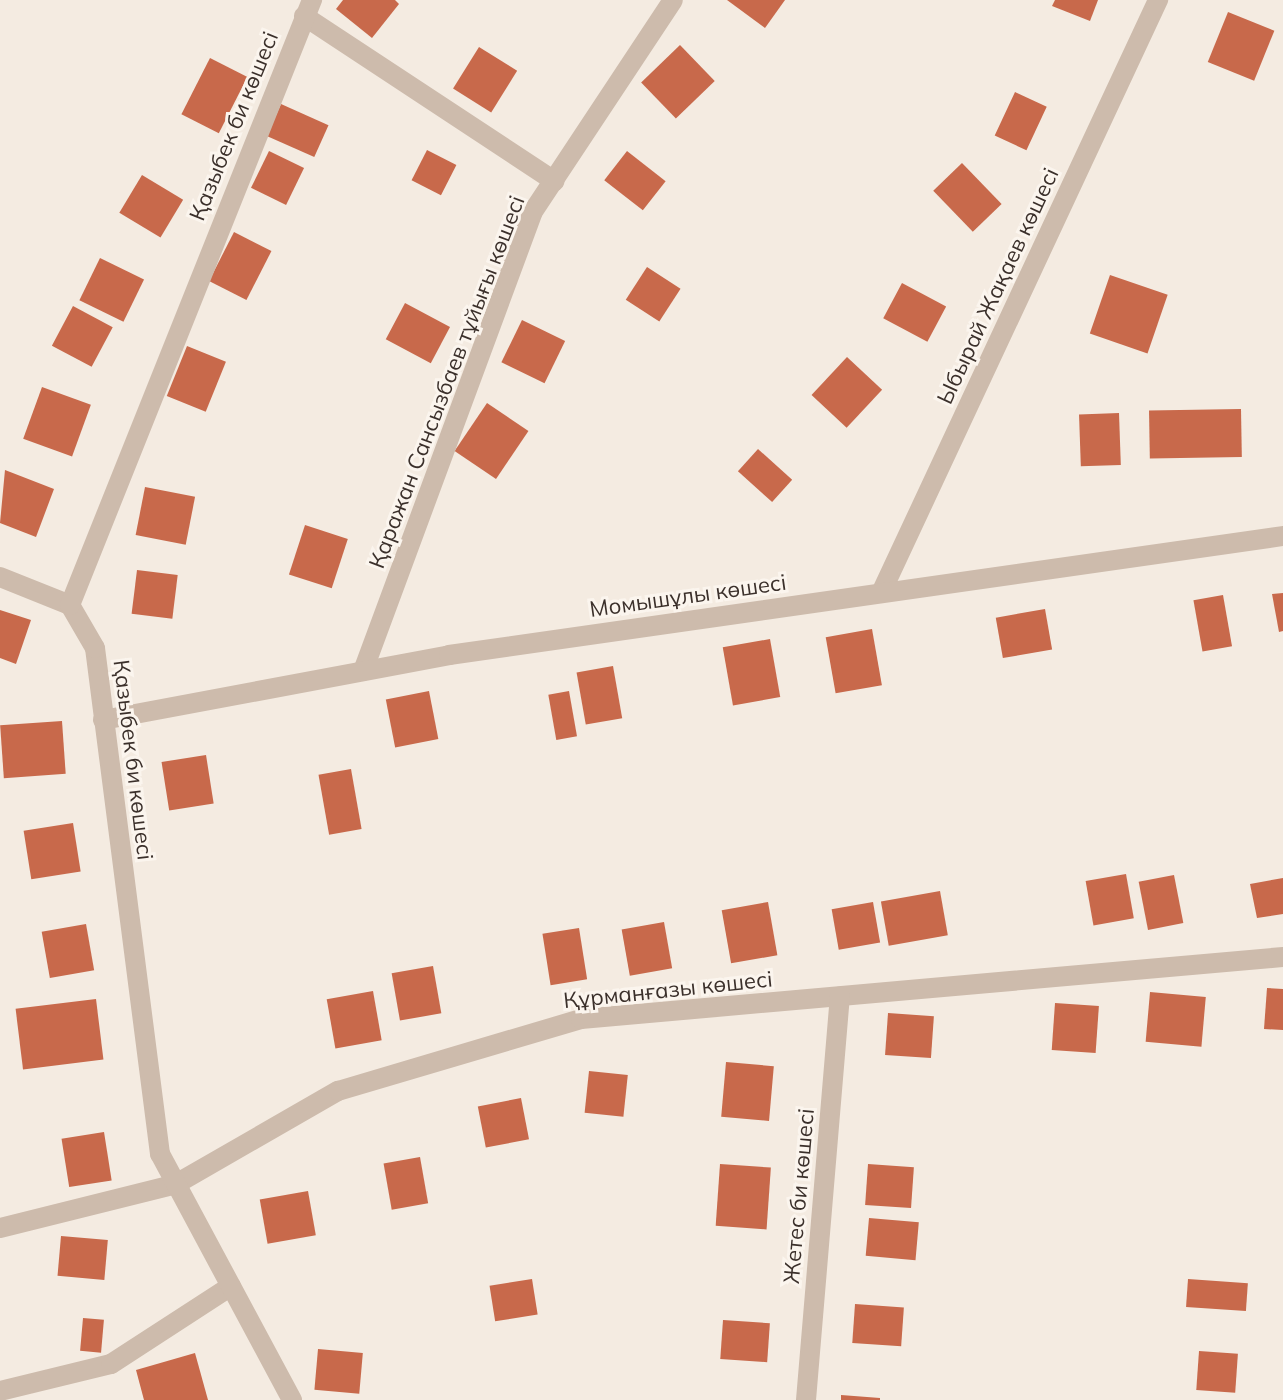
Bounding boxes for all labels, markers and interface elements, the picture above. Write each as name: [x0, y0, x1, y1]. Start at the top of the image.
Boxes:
street label: Қазыбек би көшесі: [184, 28, 284, 224]
street label: Ыбырай Жақаев көшесі: [932, 164, 1064, 408]
street label: Қаражан Сансызбаев тұйығы көшесі: [364, 192, 530, 572]
street label: Момышұлы көшесі: [588, 569, 788, 623]
street label: Қазыбек би көшесі: [108, 658, 158, 862]
street label: Құрманғазы көшесі: [562, 966, 774, 1014]
street label: Жетес би көшесі: [778, 1107, 820, 1285]

